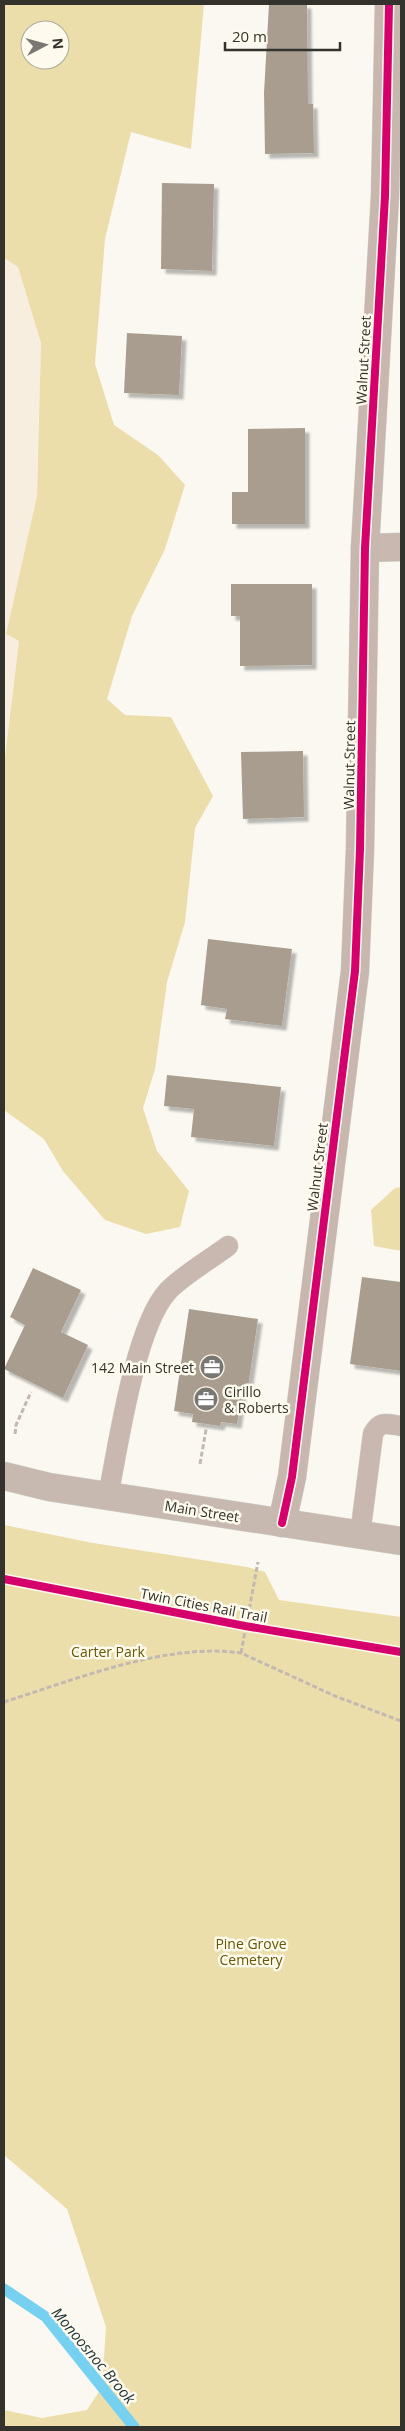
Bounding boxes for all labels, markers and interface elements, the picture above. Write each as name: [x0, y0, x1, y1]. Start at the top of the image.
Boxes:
north arrow: [20, 20, 70, 70]
scale bar: [225, 20, 340, 52]
text: 20 m: [232, 26, 267, 46]
text: N: [48, 37, 68, 50]
street label: Walnut Street: [351, 315, 375, 405]
street label: Walnut Street: [339, 720, 359, 810]
street label: Walnut Street: [302, 1122, 332, 1212]
office icon: 142 Main Street: [199, 1354, 225, 1380]
place label: 142 Main Street: [91, 1358, 194, 1377]
place label: Cirillo & Roberts: [224, 1382, 289, 1417]
office icon: Cirillo & Roberts: [193, 1386, 219, 1412]
street label: Main Street: [163, 1496, 241, 1526]
street label: Twin Cities Rail Trail: [139, 1583, 269, 1627]
park label: Carter Park: [71, 1642, 146, 1661]
park label: Pine Grove Cemetery: [215, 1934, 287, 1969]
water label: Monoosnoc Brook: [48, 2303, 141, 2408]

